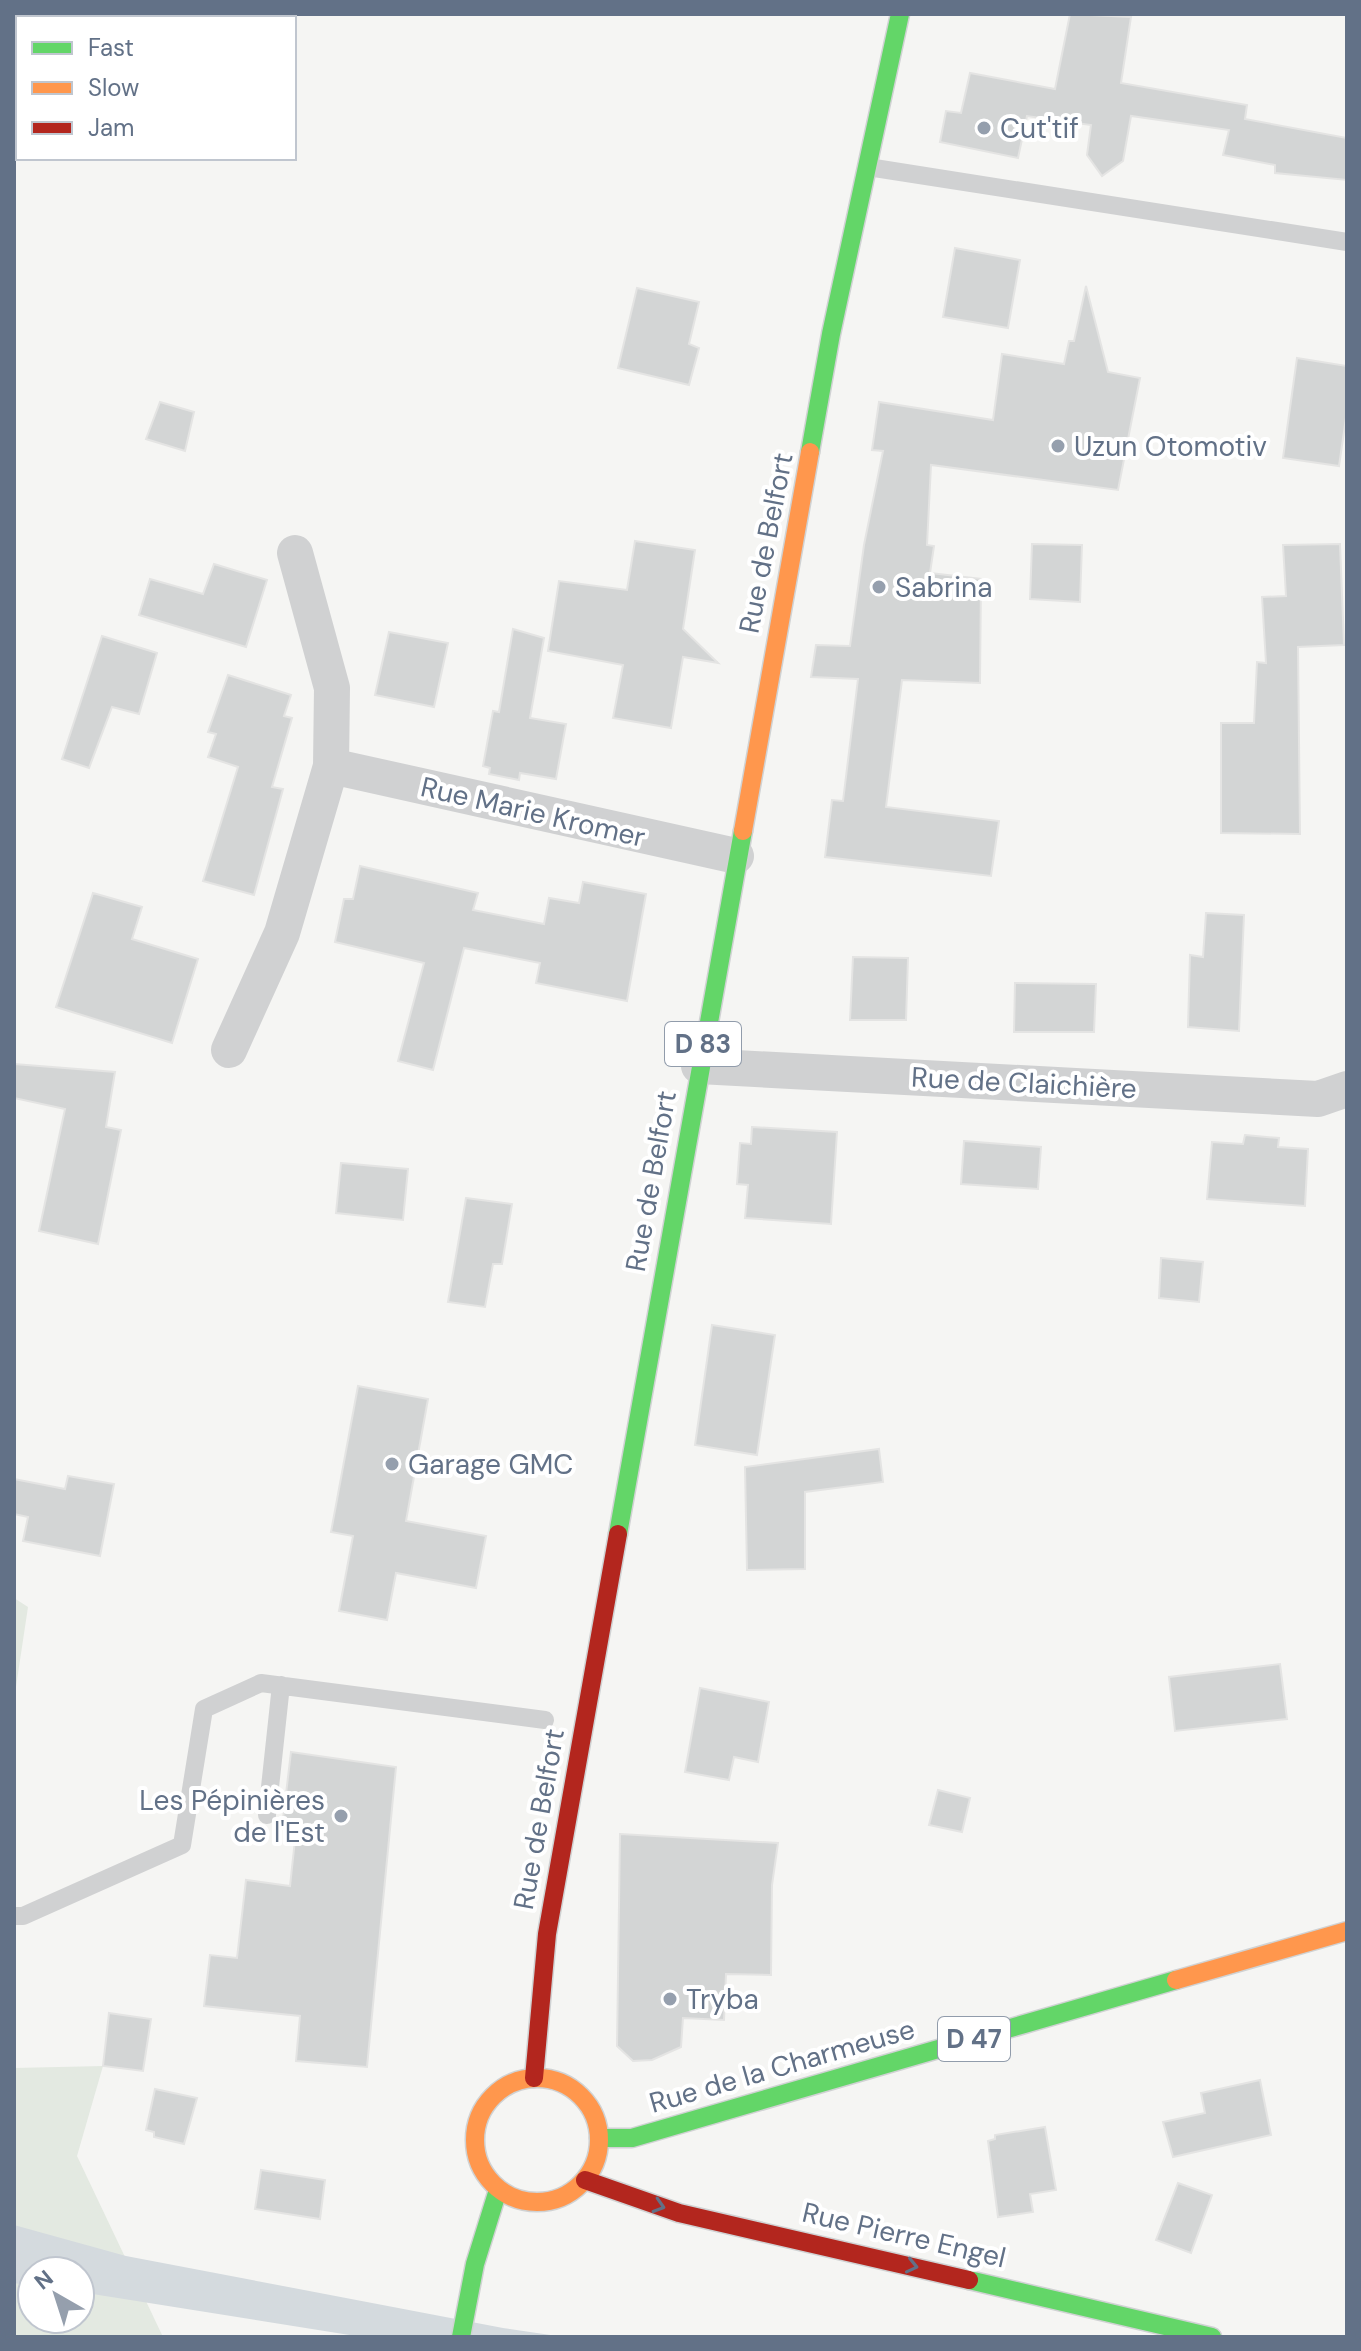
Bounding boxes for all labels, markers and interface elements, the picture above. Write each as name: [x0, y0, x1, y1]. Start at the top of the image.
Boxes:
legend: [16, 16, 296, 160]
text: Fast: [88, 32, 134, 63]
text: Slow: [88, 72, 139, 103]
place label: Cut'tif: [1000, 110, 1079, 147]
text: Jam: [88, 112, 134, 143]
marker: Cut'tif: [975, 119, 993, 137]
place label: Uzun Otomotiv: [1074, 428, 1267, 465]
marker: Uzun Otomotiv: [1049, 437, 1067, 455]
street label: Rue de Belfort: [730, 450, 802, 636]
place label: Sabrina: [895, 569, 992, 606]
marker: Sabrina: [870, 578, 888, 596]
street label: Rue Marie Kromer: [417, 768, 649, 856]
road number: D 83: [665, 1022, 741, 1066]
street label: Rue de Claichière: [910, 1059, 1138, 1107]
street label: Rue de Belfort: [617, 1088, 685, 1274]
place label: Garage GMC: [408, 1446, 573, 1483]
marker: Garage GMC: [383, 1455, 401, 1473]
street label: Rue de Belfort: [505, 1726, 573, 1912]
place label: Les Pépinières de l'Est: [139, 1782, 325, 1851]
marker: Les Pépinières de l'Est: [332, 1807, 350, 1825]
place label: Tryba: [686, 1981, 759, 2018]
marker: Tryba: [661, 1990, 679, 2008]
street label: Rue de la Charmeuse: [645, 2010, 919, 2122]
road number: D 47: [938, 2017, 1010, 2061]
street label: Rue Pierre Engel: [799, 2194, 1009, 2276]
one-way arrow: [651, 2197, 665, 2213]
north arrow: [16, 2255, 96, 2335]
one-way arrow: [904, 2257, 918, 2274]
text: N: [28, 2264, 59, 2296]

